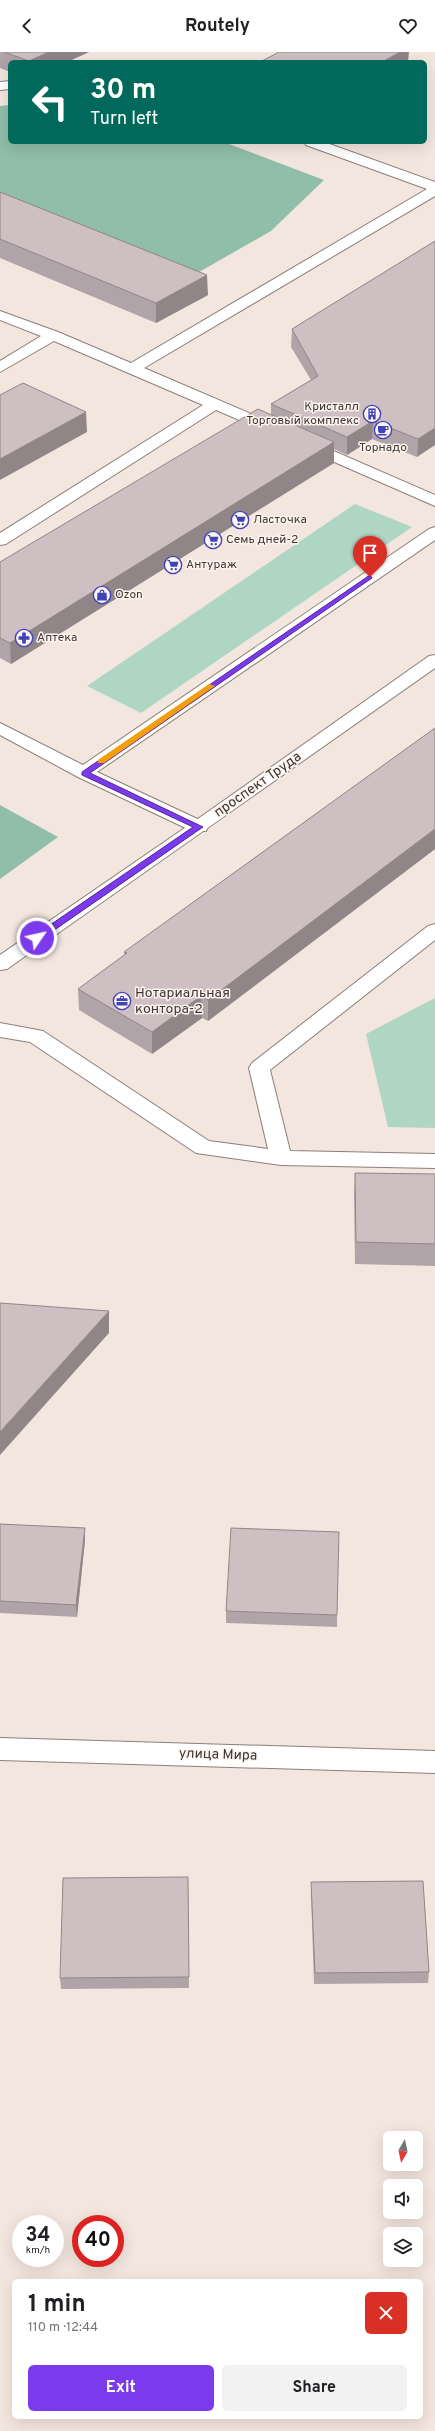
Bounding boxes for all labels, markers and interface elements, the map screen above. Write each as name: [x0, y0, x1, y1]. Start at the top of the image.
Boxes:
icon: back: [16, 15, 38, 37]
text: Routely: [185, 15, 250, 38]
icon: heart: [397, 15, 419, 37]
text: 30 m: [90, 73, 156, 109]
icon: left: [24, 76, 76, 128]
text: Turn left: [90, 108, 158, 131]
place label: Кристалл Торговый комплекс: [246, 399, 359, 429]
building icon: Кристалл Торговый комплекс: [362, 404, 382, 424]
cafe icon: Торнадо: [373, 420, 393, 440]
place label: Торнадо: [359, 440, 407, 456]
supermarket icon: Ласточка: [230, 510, 250, 530]
place label: Ласточка: [253, 512, 307, 528]
supermarket icon: Семь дней-2: [203, 530, 223, 550]
place label: Семь дней-2: [226, 532, 298, 548]
pin: [353, 536, 387, 577]
icon: arrive: [359, 542, 381, 564]
supermarket icon: Антураж: [163, 555, 183, 575]
place label: Антураж: [186, 557, 237, 573]
shop icon: Ozon: [92, 585, 112, 605]
place label: Ozon: [115, 587, 143, 603]
pharmacy icon: Аптека: [14, 628, 34, 648]
place label: Аптека: [37, 630, 77, 646]
street label: проспект Труда: [211, 749, 305, 821]
position arrow: [16, 917, 58, 959]
place label: Нотариальная контора-2: [135, 985, 230, 1018]
office icon: Нотариальная контора-2: [112, 991, 132, 1011]
street label: улица Мира: [178, 1745, 258, 1765]
north arrow: [383, 2131, 423, 2171]
map controls: [383, 2131, 423, 2267]
button: sound: [383, 2179, 423, 2219]
speed limit sign: 40: [72, 2215, 124, 2267]
text: 34: [26, 2223, 50, 2249]
button: layers: [383, 2227, 423, 2267]
text: km/h: [26, 2244, 50, 2257]
text: 1 min: [28, 2290, 86, 2320]
button: close: [365, 2292, 407, 2334]
text: 110 m · 12:44: [28, 2320, 98, 2336]
button: Exit: [28, 2365, 214, 2411]
button: Share: [222, 2365, 407, 2411]

